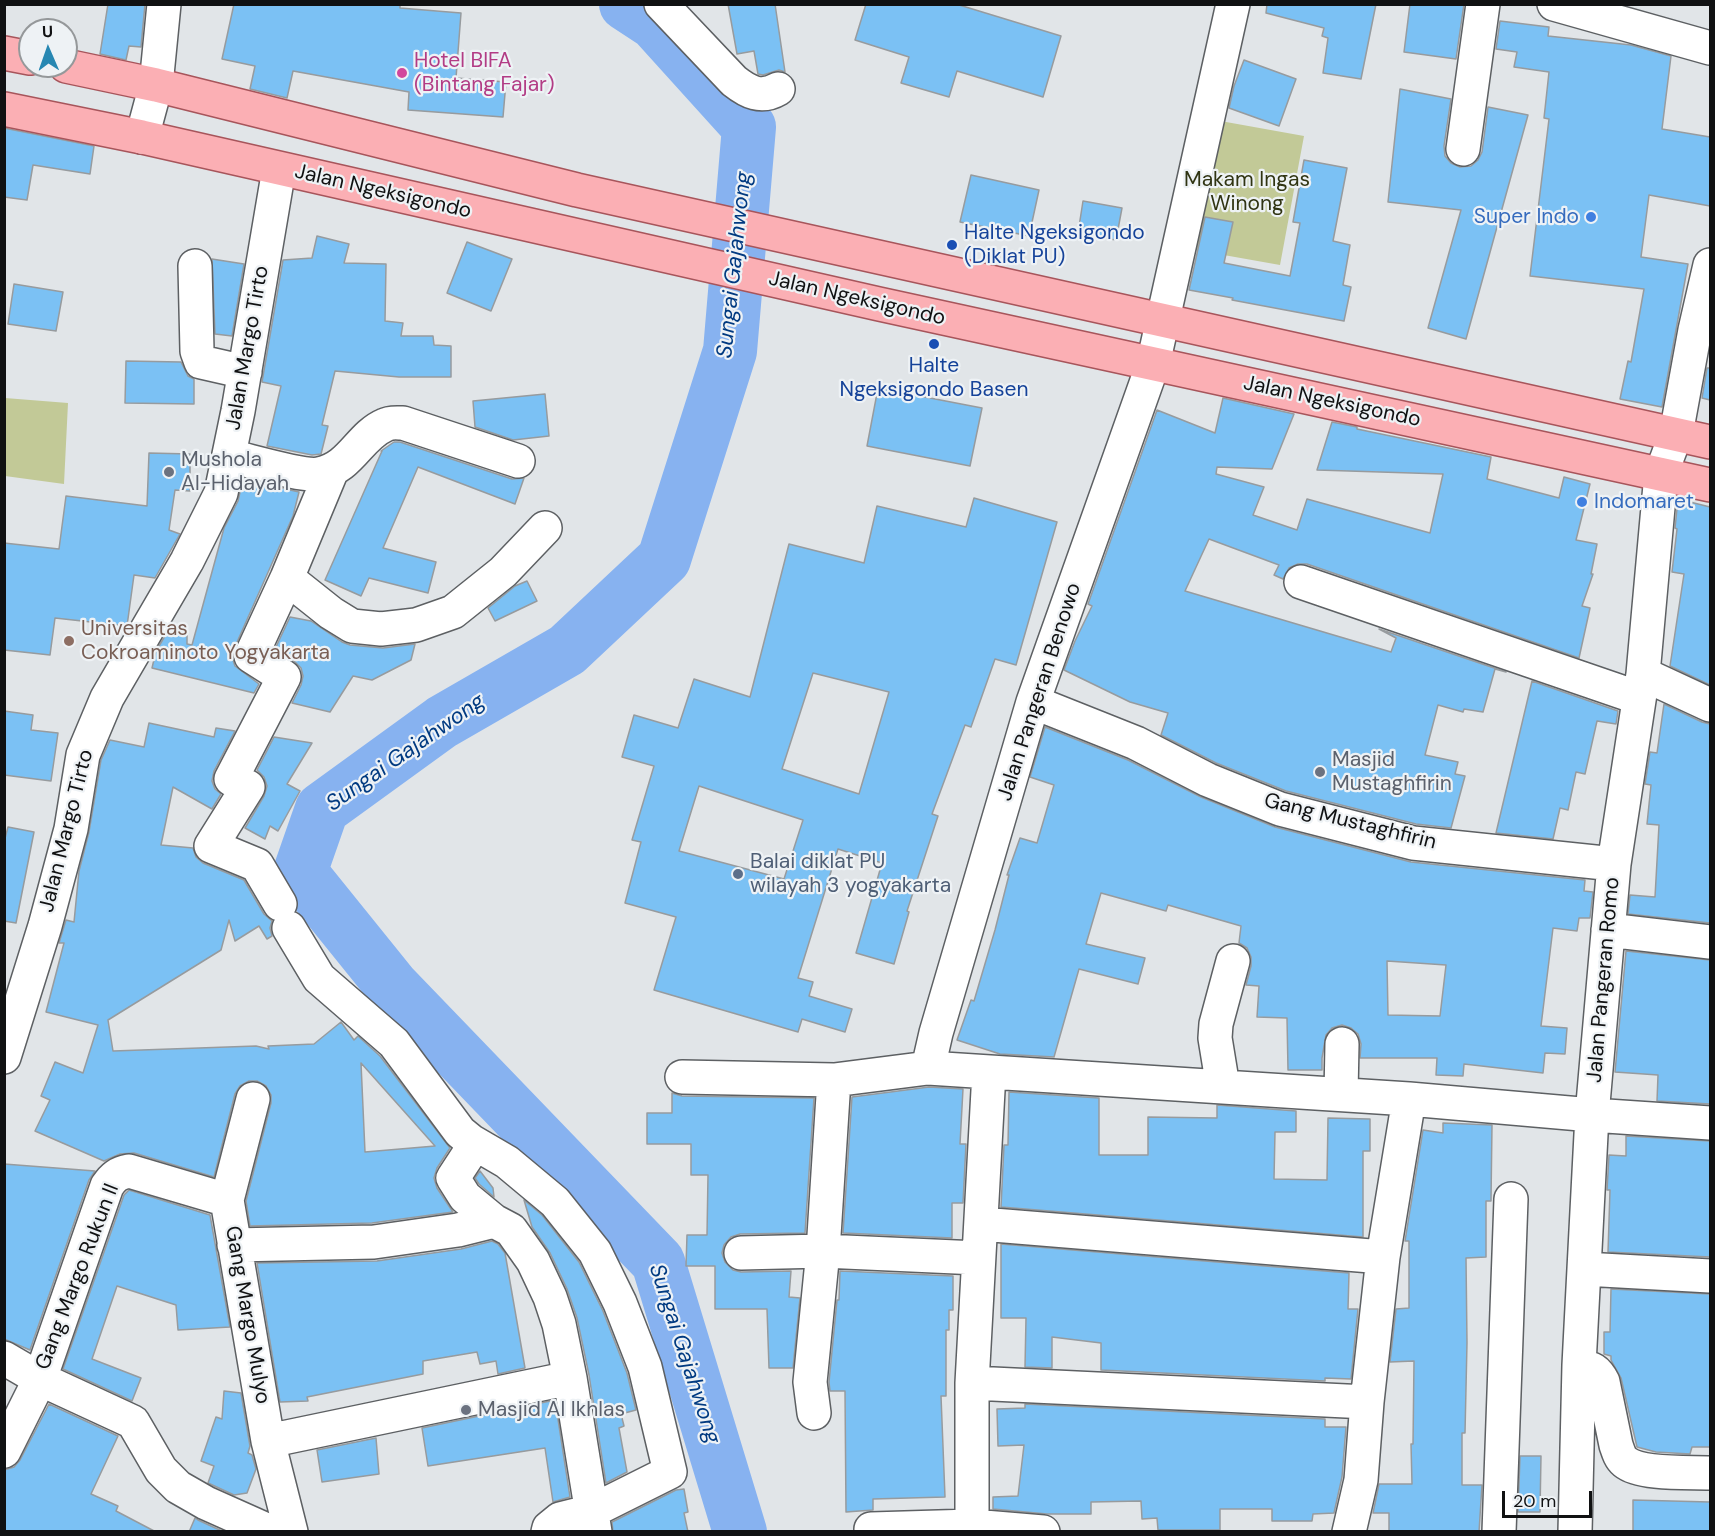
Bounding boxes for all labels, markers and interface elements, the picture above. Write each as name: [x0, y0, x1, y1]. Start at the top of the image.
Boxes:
north arrow: [18, 18, 78, 78]
text: U: [42, 21, 53, 42]
place label: Hotel BIFA (Bintang Fajar): [414, 48, 555, 98]
marker: Hotel BIFA (Bintang Fajar): [395, 66, 409, 80]
street label: Jalan Ngeksigondo: [292, 159, 474, 225]
park label: Makam Ingas Winong: [1184, 167, 1310, 217]
water label: Sungai Gajahwong: [712, 170, 758, 360]
place label: Super Indo: [1474, 204, 1579, 230]
marker: Super Indo: [1584, 210, 1598, 224]
place label: Halte Ngeksigondo (Diklat PU): [964, 220, 1145, 270]
marker: Halte Ngeksigondo (Diklat PU): [945, 238, 959, 252]
street label: Jalan Margo Tirto: [221, 264, 275, 432]
street label: Jalan Ngeksigondo: [766, 266, 948, 332]
marker: Halte Ngeksigondo Basen: [927, 337, 941, 351]
place label: Halte Ngeksigondo Basen: [840, 353, 1028, 403]
street label: Jalan Ngeksigondo: [1241, 371, 1423, 433]
place label: Mushola Al-Hidayah: [181, 447, 289, 497]
marker: Mushola Al-Hidayah: [162, 465, 176, 479]
place label: Indomaret: [1594, 489, 1694, 515]
marker: Indomaret: [1575, 495, 1589, 509]
street label: Jalan Pangeran Benowo: [993, 580, 1087, 804]
place label: Universitas Cokroaminoto Yogyakarta: [81, 616, 330, 666]
marker: Universitas Cokroaminoto Yogyakarta: [62, 634, 76, 648]
water label: Sungai Gajahwong: [322, 688, 490, 818]
street label: Jalan Margo Tirto: [35, 747, 99, 915]
place label: Masjid Mustaghfirin: [1332, 747, 1452, 797]
marker: Masjid Mustaghfirin: [1313, 765, 1327, 779]
street label: Gang Mustaghfirin: [1261, 788, 1439, 856]
place label: Balai diklat PU wilayah 3 yogyakarta: [750, 849, 951, 899]
marker: Balai diklat PU wilayah 3 yogyakarta: [731, 867, 745, 881]
street label: Jalan Pangeran Romo: [1582, 876, 1626, 1084]
street label: Gang Margo Rukun II: [31, 1180, 125, 1374]
street label: Gang Margo Mulyo: [219, 1224, 275, 1406]
water label: Sungai Gajahwong: [642, 1261, 726, 1447]
place label: Masjid Al Ikhlas: [478, 1397, 625, 1423]
marker: Masjid Al Ikhlas: [459, 1403, 473, 1417]
scale bar: [1505, 1479, 1595, 1517]
text: 20 m: [1513, 1489, 1556, 1513]

